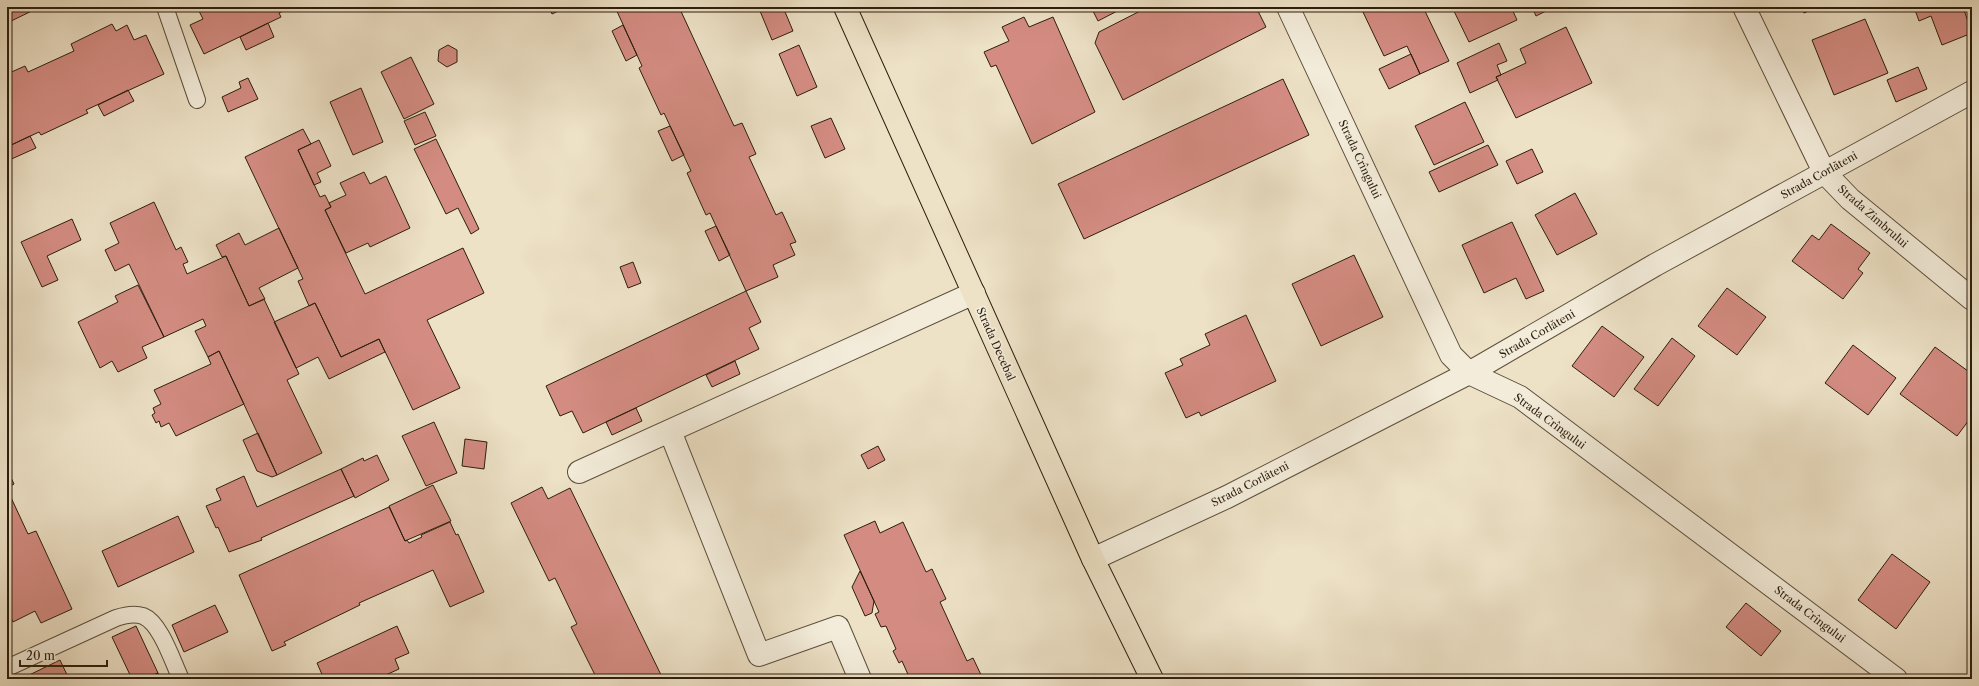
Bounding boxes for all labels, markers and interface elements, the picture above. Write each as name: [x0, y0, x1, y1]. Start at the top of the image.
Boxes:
street label: Strada Crîngului: [1336, 117, 1385, 201]
street label: Strada Corlăteni: [1778, 148, 1860, 202]
street label: Strada Zimbrului: [1835, 182, 1912, 251]
street label: Strada Decebal: [974, 305, 1019, 384]
street label: Strada Corlăteni: [1497, 306, 1578, 361]
street label: Strada Crîngului: [1511, 390, 1589, 452]
street label: Strada Corlăteni: [1209, 458, 1292, 510]
street label: Strada Crîngului: [1772, 583, 1849, 646]
scale bar: [20, 642, 107, 668]
text: 20 m: [26, 648, 55, 663]

